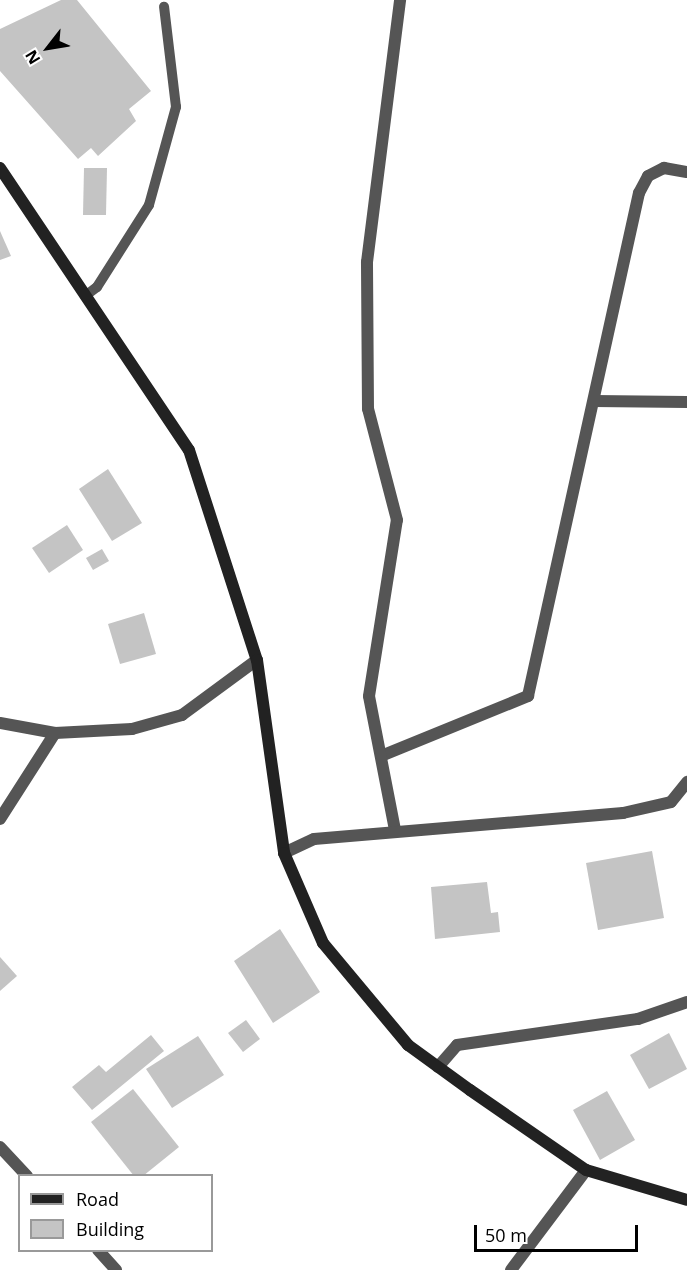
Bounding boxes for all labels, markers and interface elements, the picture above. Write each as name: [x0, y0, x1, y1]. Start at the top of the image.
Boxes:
north arrow: [18, 18, 78, 78]
text: N: [20, 46, 45, 69]
legend: [18, 1174, 213, 1252]
text: Road: [76, 1187, 119, 1211]
scale bar: [477, 1213, 640, 1251]
text: Building: [76, 1217, 144, 1241]
text: 50 m: [485, 1223, 527, 1247]

